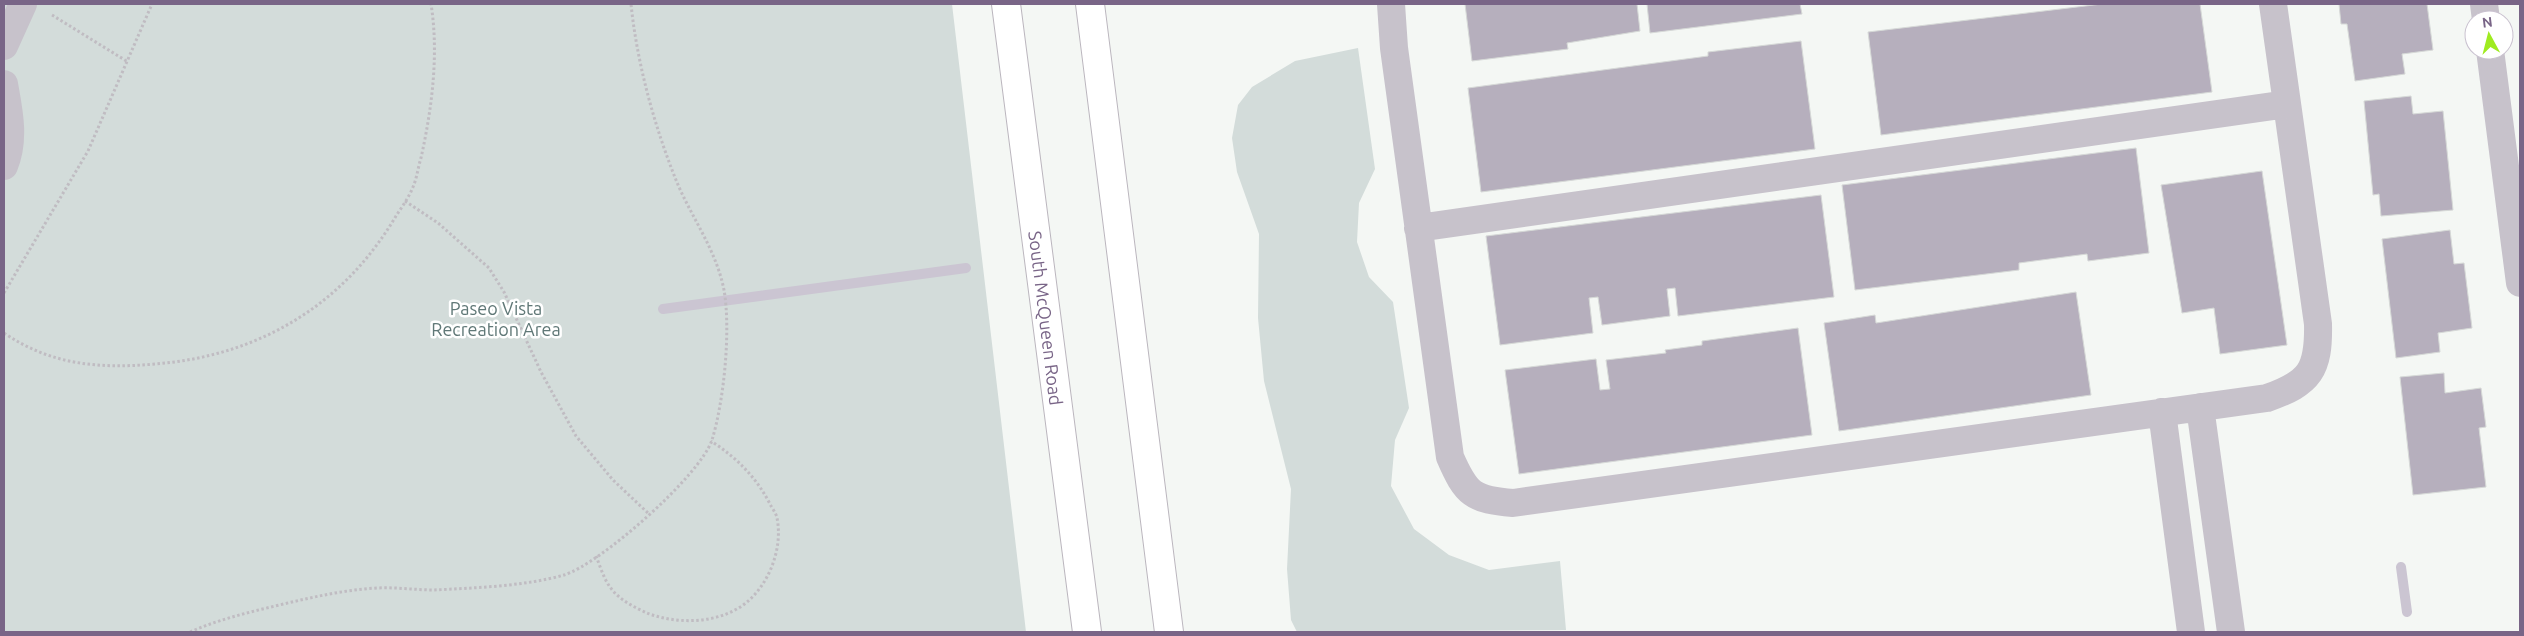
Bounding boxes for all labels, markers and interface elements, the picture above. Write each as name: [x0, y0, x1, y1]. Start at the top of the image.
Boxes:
north arrow: [2464, 10, 2514, 60]
text: N: [2481, 14, 2494, 31]
street label: South McQueen Road: [1024, 230, 1067, 407]
park label: Paseo Vista Recreation Area: [431, 298, 561, 339]

